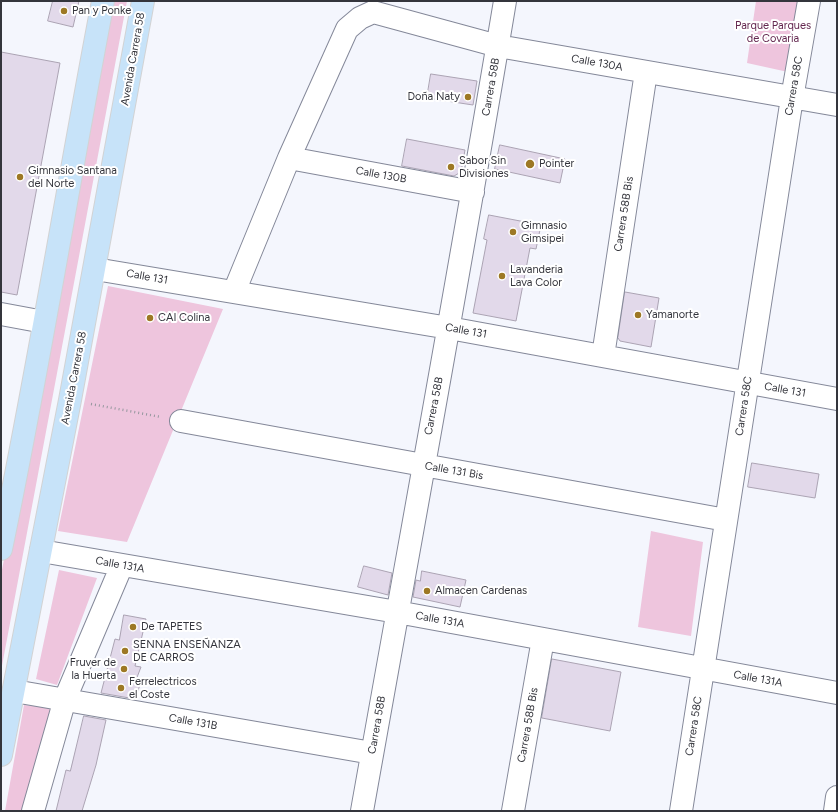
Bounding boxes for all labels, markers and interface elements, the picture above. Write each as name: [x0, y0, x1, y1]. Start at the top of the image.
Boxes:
place label: Pan y Ponke: [72, 4, 131, 18]
marker: Pan y Ponke: [59, 6, 69, 16]
street label: Avenida Carrera 58: [118, 11, 148, 107]
park label: Parque Parques de Covaria: [735, 19, 811, 45]
street label: Calle 130A: [570, 52, 624, 74]
street label: Carrera 58C: [782, 55, 806, 117]
street label: Carrera 58B: [479, 57, 503, 117]
place label: Doña Naty: [408, 90, 460, 104]
marker: Doña Naty: [463, 92, 473, 102]
place label: Sabor Sin Divisiones: [459, 154, 509, 180]
place label: Pointer: [539, 157, 574, 171]
marker: Pointer: [524, 158, 536, 170]
marker: Sabor Sin Divisiones: [446, 162, 456, 172]
place label: Gimnasio Santana del Norte: [28, 164, 117, 190]
street label: Calle 130B: [355, 164, 407, 186]
marker: Gimnasio Santana del Norte: [15, 172, 25, 182]
street label: Carrera 58B Bis: [612, 175, 636, 253]
place label: Gimnasio Gimsipei: [521, 219, 567, 245]
marker: Gimnasio Gimsipei: [508, 227, 518, 237]
place label: Lavanderia Lava Color: [510, 263, 563, 289]
street label: Calle 131: [125, 267, 169, 287]
marker: Lavanderia Lava Color: [497, 271, 507, 281]
place label: Yamanorte: [646, 308, 699, 322]
marker: Yamanorte: [633, 310, 643, 320]
place label: CAI Colina: [158, 311, 210, 325]
marker: CAI Colina: [145, 313, 155, 323]
street label: Calle 131: [444, 321, 488, 341]
street label: Avenida Carrera 58: [59, 330, 89, 426]
street label: Carrera 58C: [733, 375, 755, 437]
street label: Carrera 58B: [422, 376, 446, 436]
street label: Calle 131: [763, 380, 807, 400]
street label: Calle 131 Bis: [424, 459, 484, 483]
street label: Calle 131A: [94, 554, 146, 576]
place label: Almacen Cardenas: [435, 584, 527, 598]
marker: Almacen Cardenas: [422, 586, 432, 596]
street label: Calle 131A: [414, 609, 466, 631]
place label: De TAPETES: [141, 620, 202, 634]
marker: De TAPETES: [128, 622, 138, 632]
place label: SENNA ENSEÑANZA DE CARROS: [133, 638, 241, 664]
marker: SENNA ENSEÑANZA DE CARROS: [120, 646, 130, 656]
place label: Fruver de la Huerta: [70, 656, 116, 682]
marker: Fruver de la Huerta: [119, 664, 129, 674]
street label: Calle 131A: [732, 668, 784, 690]
place label: Ferrelectricos el Coste: [129, 675, 197, 701]
marker: Ferrelectricos el Coste: [116, 683, 126, 693]
street label: Carrera 58B Bis: [515, 686, 541, 764]
street label: Carrera 58B: [365, 695, 389, 755]
street label: Carrera 58C: [683, 695, 705, 757]
street label: Calle 131B: [168, 711, 218, 733]

